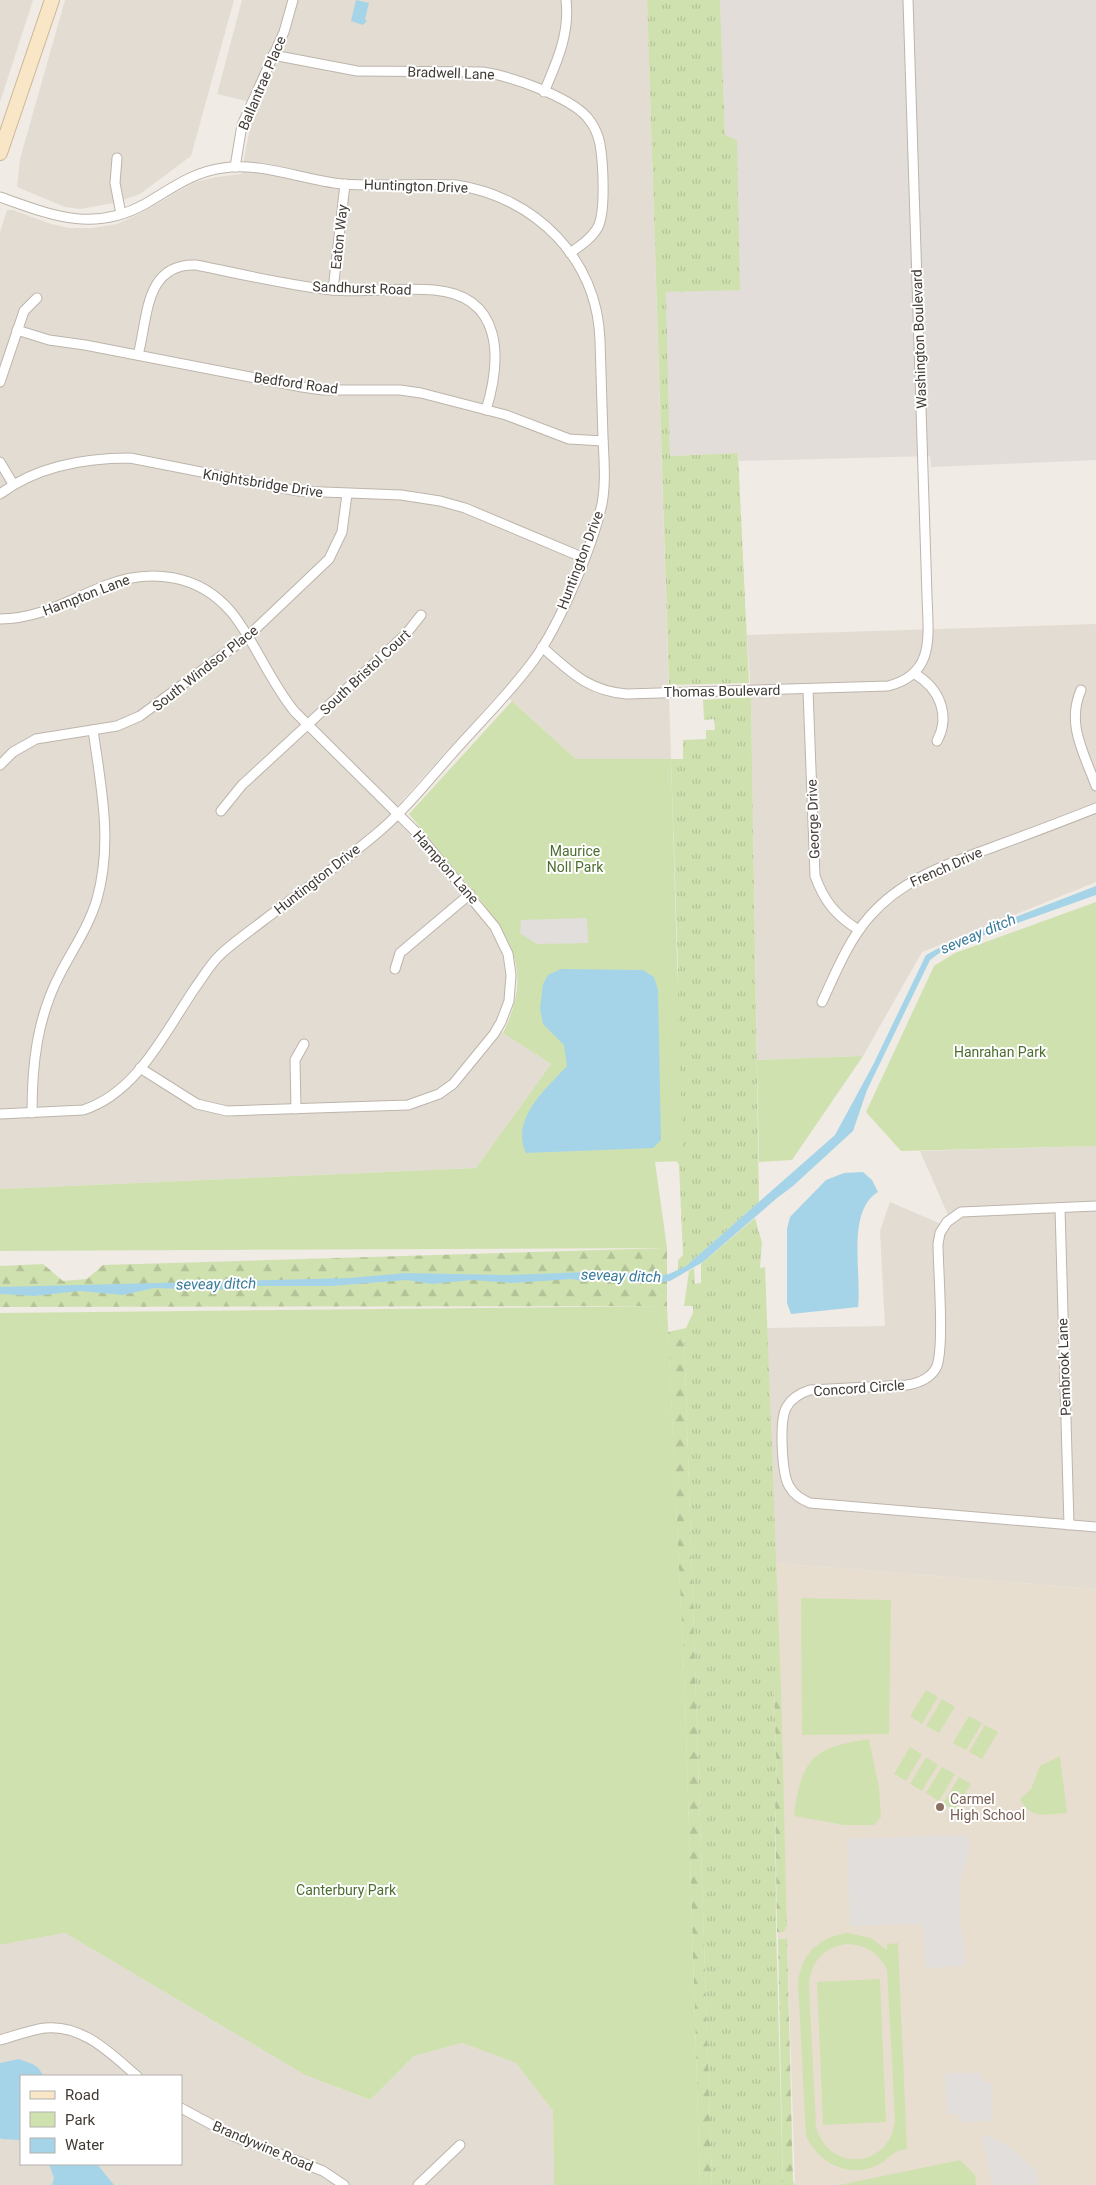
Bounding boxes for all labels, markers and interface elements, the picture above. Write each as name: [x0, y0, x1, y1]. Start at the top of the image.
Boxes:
street label: Ballantrae Place: [235, 34, 289, 132]
street label: Bradwell Lane: [407, 63, 495, 83]
street label: Huntington Drive: [364, 176, 468, 196]
street label: Eaton Way: [328, 203, 350, 270]
street label: Washington Boulevard: [909, 269, 929, 409]
street label: Sandhurst Road: [312, 278, 412, 298]
street label: Bedford Road: [253, 369, 339, 397]
street label: Knightsbridge Drive: [202, 466, 324, 500]
street label: Huntington Drive: [554, 509, 606, 611]
street label: Hampton Lane: [40, 571, 132, 619]
street label: South Windsor Place: [149, 622, 261, 714]
street label: South Bristol Court: [317, 626, 414, 718]
street label: Thomas Boulevard: [664, 682, 780, 700]
street label: George Drive: [804, 779, 822, 859]
street label: Hampton Lane: [410, 827, 482, 907]
street label: Huntington Drive: [271, 841, 363, 917]
park label: Maurice Noll Park: [547, 843, 604, 875]
street label: French Drive: [907, 844, 985, 890]
water label: seveay ditch: [938, 910, 1018, 958]
park label: Hanrahan Park: [954, 1044, 1047, 1060]
water label: seveay ditch: [581, 1266, 661, 1286]
water label: seveay ditch: [176, 1274, 256, 1294]
street label: Pembrook Lane: [1054, 1318, 1074, 1416]
street label: Concord Circle: [813, 1377, 905, 1399]
place label: Carmel High School: [950, 1791, 1025, 1823]
marker: Carmel High School: [934, 1801, 946, 1813]
park label: Canterbury Park: [296, 1882, 397, 1898]
legend: [20, 2075, 182, 2165]
text: Road: [65, 2086, 99, 2104]
text: Park: [65, 2111, 96, 2129]
street label: Brandywine Road: [210, 2118, 316, 2174]
text: Water: [65, 2136, 104, 2154]

